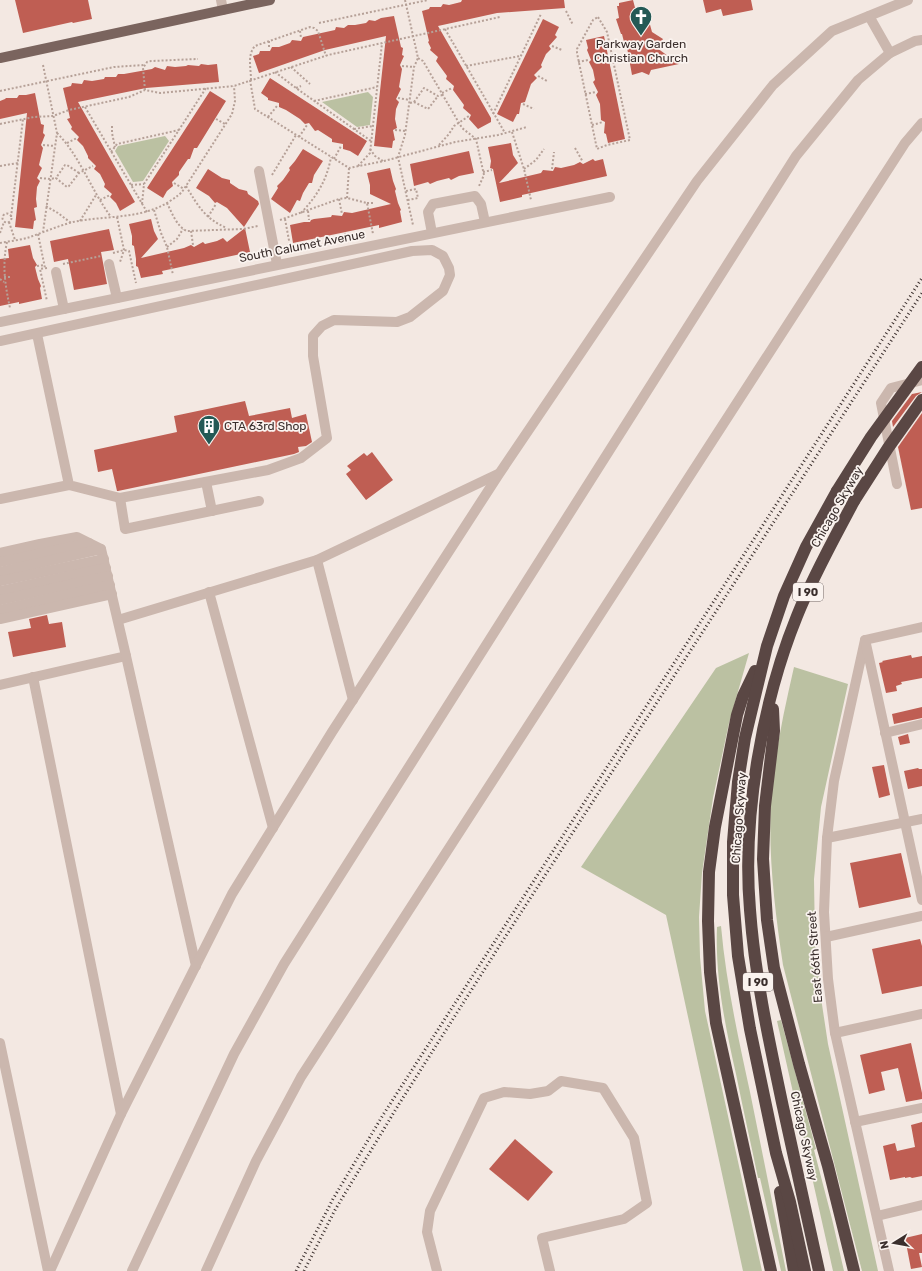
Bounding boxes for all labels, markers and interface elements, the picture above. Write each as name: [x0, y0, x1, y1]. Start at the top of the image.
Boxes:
church icon: Parkway Garden Christian Church: [628, 4, 654, 37]
place label: Parkway Garden Christian Church: [594, 37, 688, 65]
street label: South Calumet Avenue: [238, 227, 366, 265]
building icon: CTA 63rd Shop: [196, 413, 222, 446]
place label: CTA 63rd Shop: [224, 419, 307, 433]
street label: Chicago Skyway: [808, 464, 866, 550]
road number: I 90: [793, 583, 823, 601]
street label: Chicago Skyway: [729, 772, 749, 864]
street label: East 66th Street: [805, 910, 825, 1003]
road number: I 90: [743, 973, 773, 991]
street label: Chicago Skyway: [788, 1090, 820, 1182]
north arrow: [874, 1223, 914, 1263]
text: N: [878, 1240, 892, 1250]

